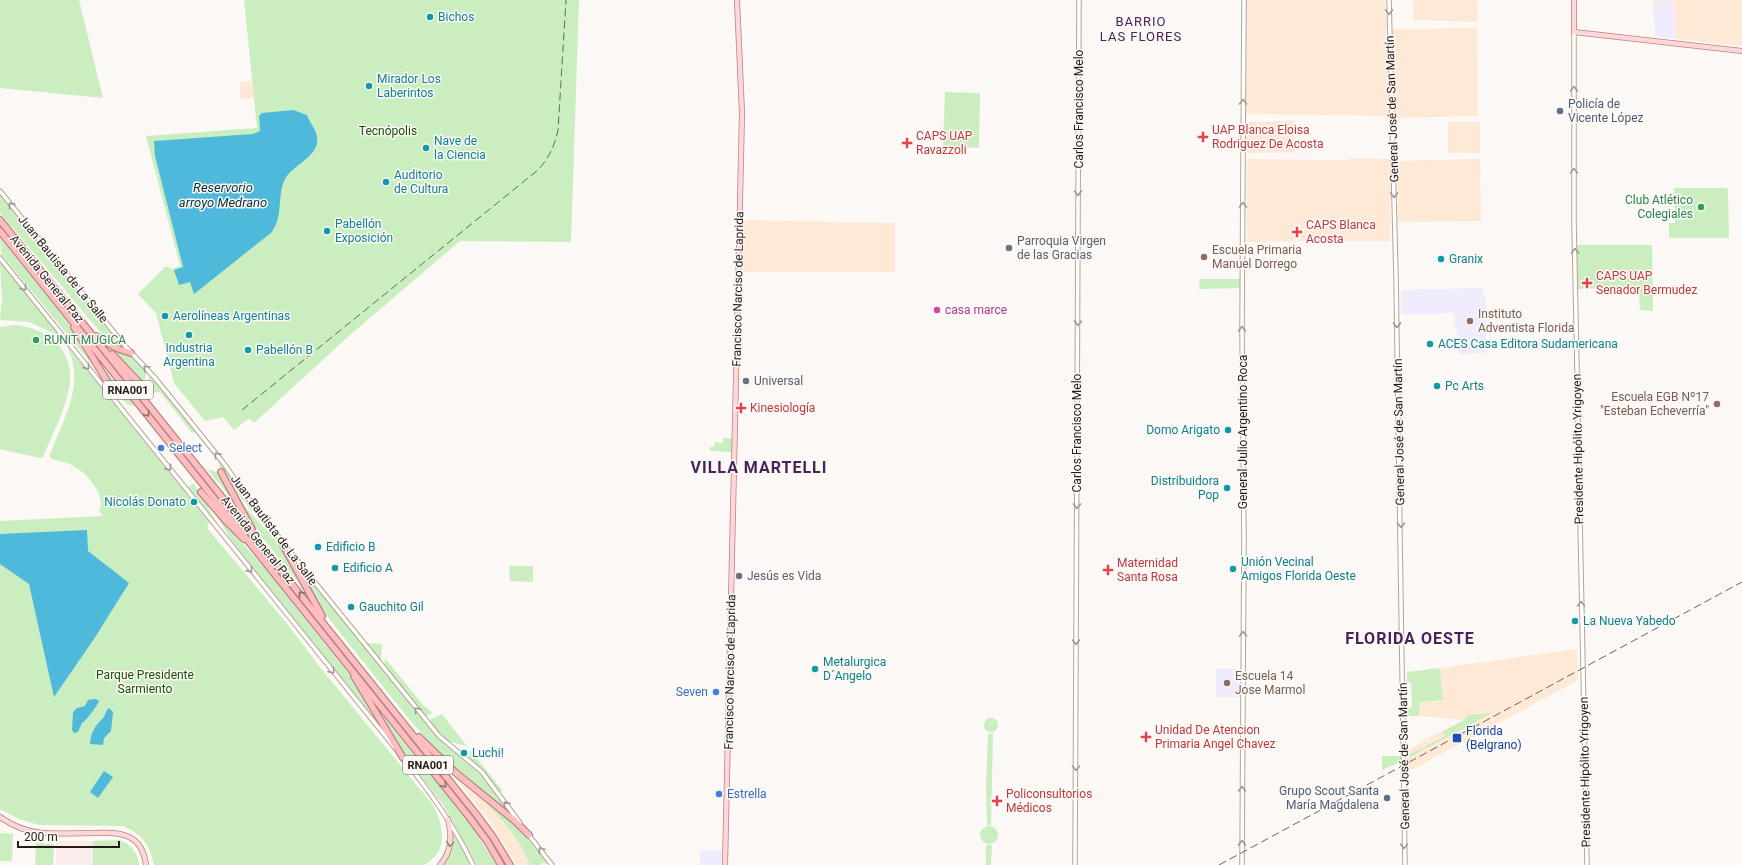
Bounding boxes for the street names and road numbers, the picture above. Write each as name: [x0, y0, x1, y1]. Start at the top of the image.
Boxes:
street label: General José de San Martín: [1382, 35, 1402, 183]
street label: Carlos Francisco Melo: [1072, 49, 1086, 168]
street label: Francisco Narciso de Laprida: [730, 211, 746, 367]
street label: Juan Bautista de La Salle: [15, 212, 111, 326]
street label: Avenida General Paz: [7, 232, 87, 326]
street label: General Julio Argentino Roca: [1236, 355, 1250, 509]
street label: General José de San Martín: [1391, 358, 1407, 506]
street label: Carlos Francisco Melo: [1070, 373, 1084, 492]
street label: Presidente Hipólito Yrigoyen: [1570, 374, 1586, 524]
road number: RNA001: [103, 381, 153, 399]
street label: Juan Bautista de La Salle: [228, 472, 320, 588]
street label: Avenida General Paz: [218, 493, 298, 587]
street label: Francisco Narciso de Laprida: [722, 594, 738, 750]
street label: General José de San Martín: [1396, 682, 1412, 830]
street label: Presidente Hipólito Yrigoyen: [1577, 697, 1593, 847]
road number: RNA001: [403, 756, 453, 774]

